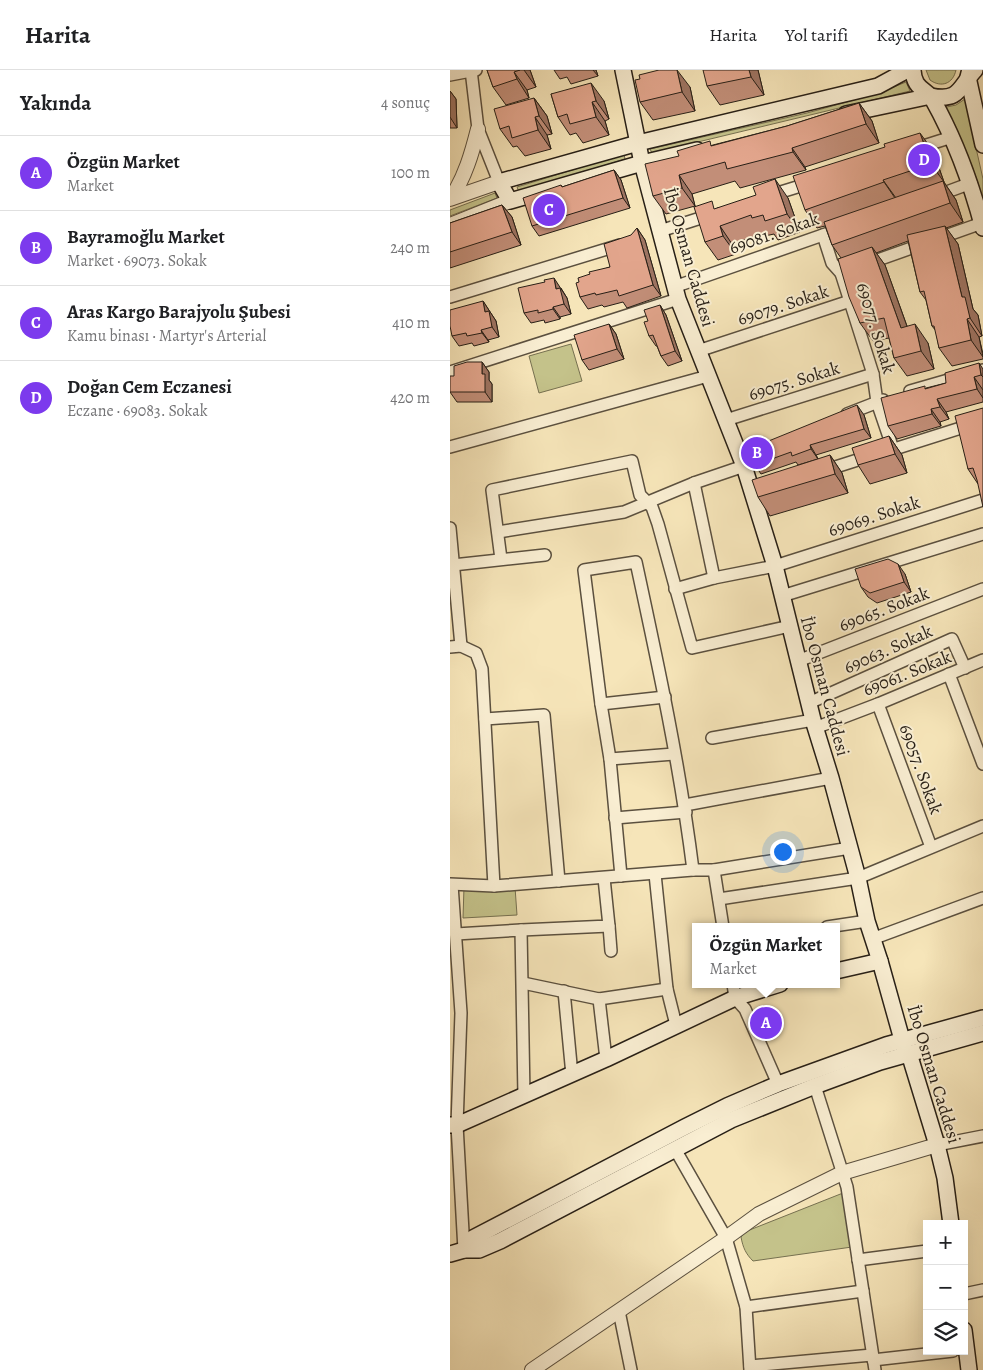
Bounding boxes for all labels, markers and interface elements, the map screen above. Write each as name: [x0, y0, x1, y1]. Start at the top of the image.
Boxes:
text: Harita: [25, 19, 91, 51]
text: Harita: [709, 23, 757, 47]
text: Yol tarifi: [785, 23, 848, 47]
text: Kaydedilen: [876, 23, 958, 47]
text: Yakında: [20, 89, 91, 117]
text: 4 sonuç: [381, 92, 430, 114]
pin: D: [908, 141, 940, 179]
text: Özgün Market: [67, 149, 180, 175]
text: A: [31, 162, 41, 184]
text: 100 m: [391, 162, 430, 184]
text: Market: [67, 175, 114, 197]
street label: İbo Osman Caddesi: [658, 184, 720, 330]
pin: C: [533, 191, 565, 229]
street label: 69081. Sokak: [726, 206, 822, 260]
text: Bayramoğlu Market: [67, 224, 225, 250]
text: B: [31, 237, 41, 259]
text: 240 m: [390, 237, 430, 259]
text: Market · 69073. Sokak: [67, 250, 207, 272]
street label: 69079. Sokak: [734, 279, 832, 331]
street label: 69077. Sokak: [851, 280, 901, 376]
text: Aras Kargo Barajyolu Şubesi: [67, 299, 291, 325]
text: C: [31, 312, 41, 334]
text: 410 m: [392, 312, 430, 334]
text: Kamu binası · Martyr's Arterial: [67, 325, 266, 347]
street label: 69075. Sokak: [745, 356, 843, 406]
text: Doğan Cem Eczanesi: [67, 374, 232, 400]
text: D: [30, 387, 42, 409]
text: 420 m: [390, 387, 430, 409]
text: Eczane · 69083. Sokak: [67, 400, 208, 422]
pin: B: [741, 434, 773, 472]
street label: 69069. Sokak: [825, 490, 923, 542]
street label: 69065. Sokak: [835, 581, 933, 637]
street label: İbo Osman Caddesi: [795, 613, 855, 759]
street label: 69063. Sokak: [840, 619, 936, 679]
street label: 69061. Sokak: [859, 644, 955, 702]
street label: 69057. Sokak: [894, 721, 948, 817]
your location: [770, 839, 796, 865]
popup: [692, 923, 840, 988]
text: Özgün Market: [710, 932, 822, 958]
text: Market: [710, 958, 757, 980]
street label: İbo Osman Caddesi: [901, 1002, 967, 1146]
pin: A: [750, 1004, 782, 1042]
map controls: [923, 1220, 968, 1355]
button: +: [923, 1220, 968, 1265]
button: −: [923, 1265, 968, 1310]
button: layers: [923, 1310, 968, 1355]

